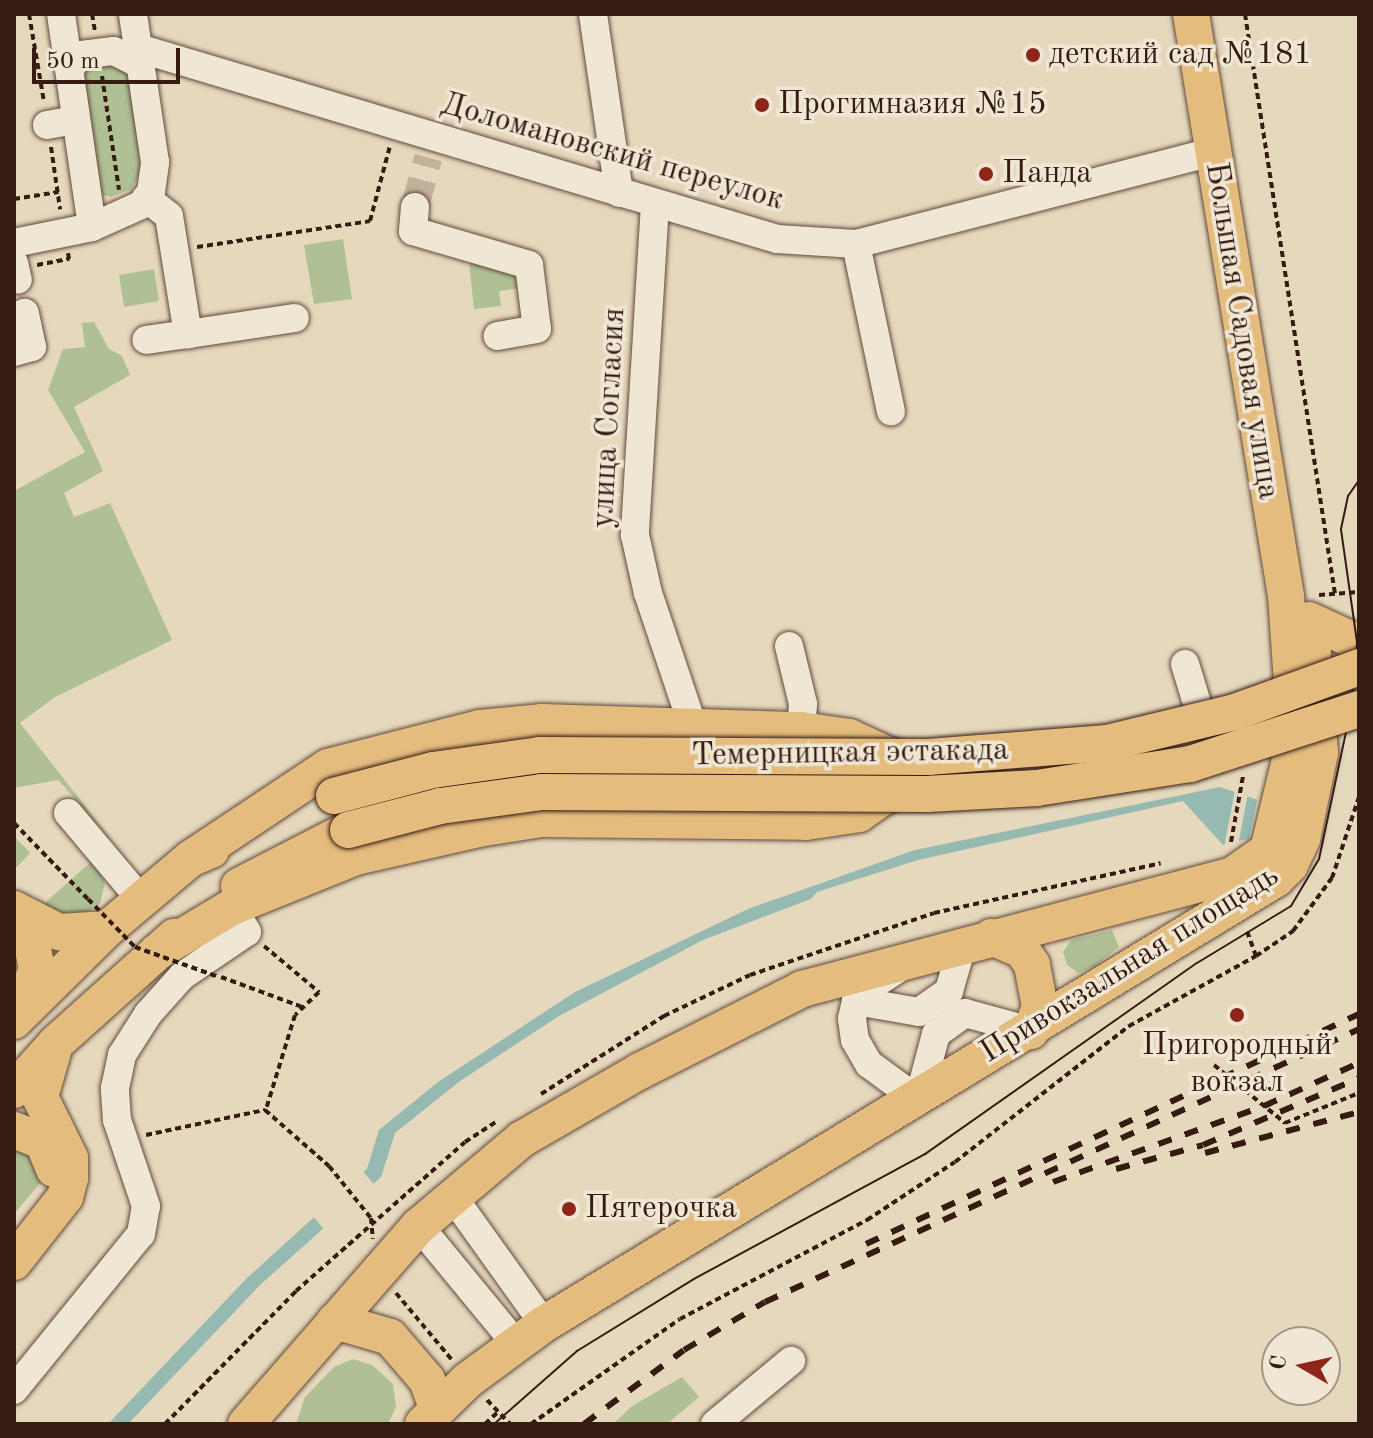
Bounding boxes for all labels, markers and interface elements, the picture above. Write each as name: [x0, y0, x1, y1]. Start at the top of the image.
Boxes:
scale bar: [36, 32, 184, 82]
place label: детский сад №181: [1049, 36, 1312, 74]
marker: детский сад №181: [1024, 46, 1042, 64]
text: 50 m: [46, 50, 100, 74]
street label: Доломановский переулок: [436, 86, 788, 220]
place label: Прогимназия №15: [778, 86, 1047, 124]
marker: Прогимназия №15: [753, 96, 771, 114]
place label: Панда: [1002, 155, 1092, 193]
street label: Большая Садовая улица: [1195, 160, 1287, 502]
marker: Панда: [977, 165, 995, 183]
street label: улица Согласия: [585, 307, 635, 529]
street label: Темерницкая эстакада: [691, 732, 1009, 776]
street label: Привокзальная площадь: [974, 857, 1286, 1073]
marker: Пригородный вокзал: [1228, 1006, 1246, 1024]
place label: Пригородный вокзал: [1142, 1028, 1332, 1103]
place label: Пятерочка: [585, 1190, 737, 1228]
marker: Пятерочка: [560, 1200, 578, 1218]
north arrow: [1261, 1326, 1341, 1406]
text: С: [1267, 1354, 1291, 1371]

